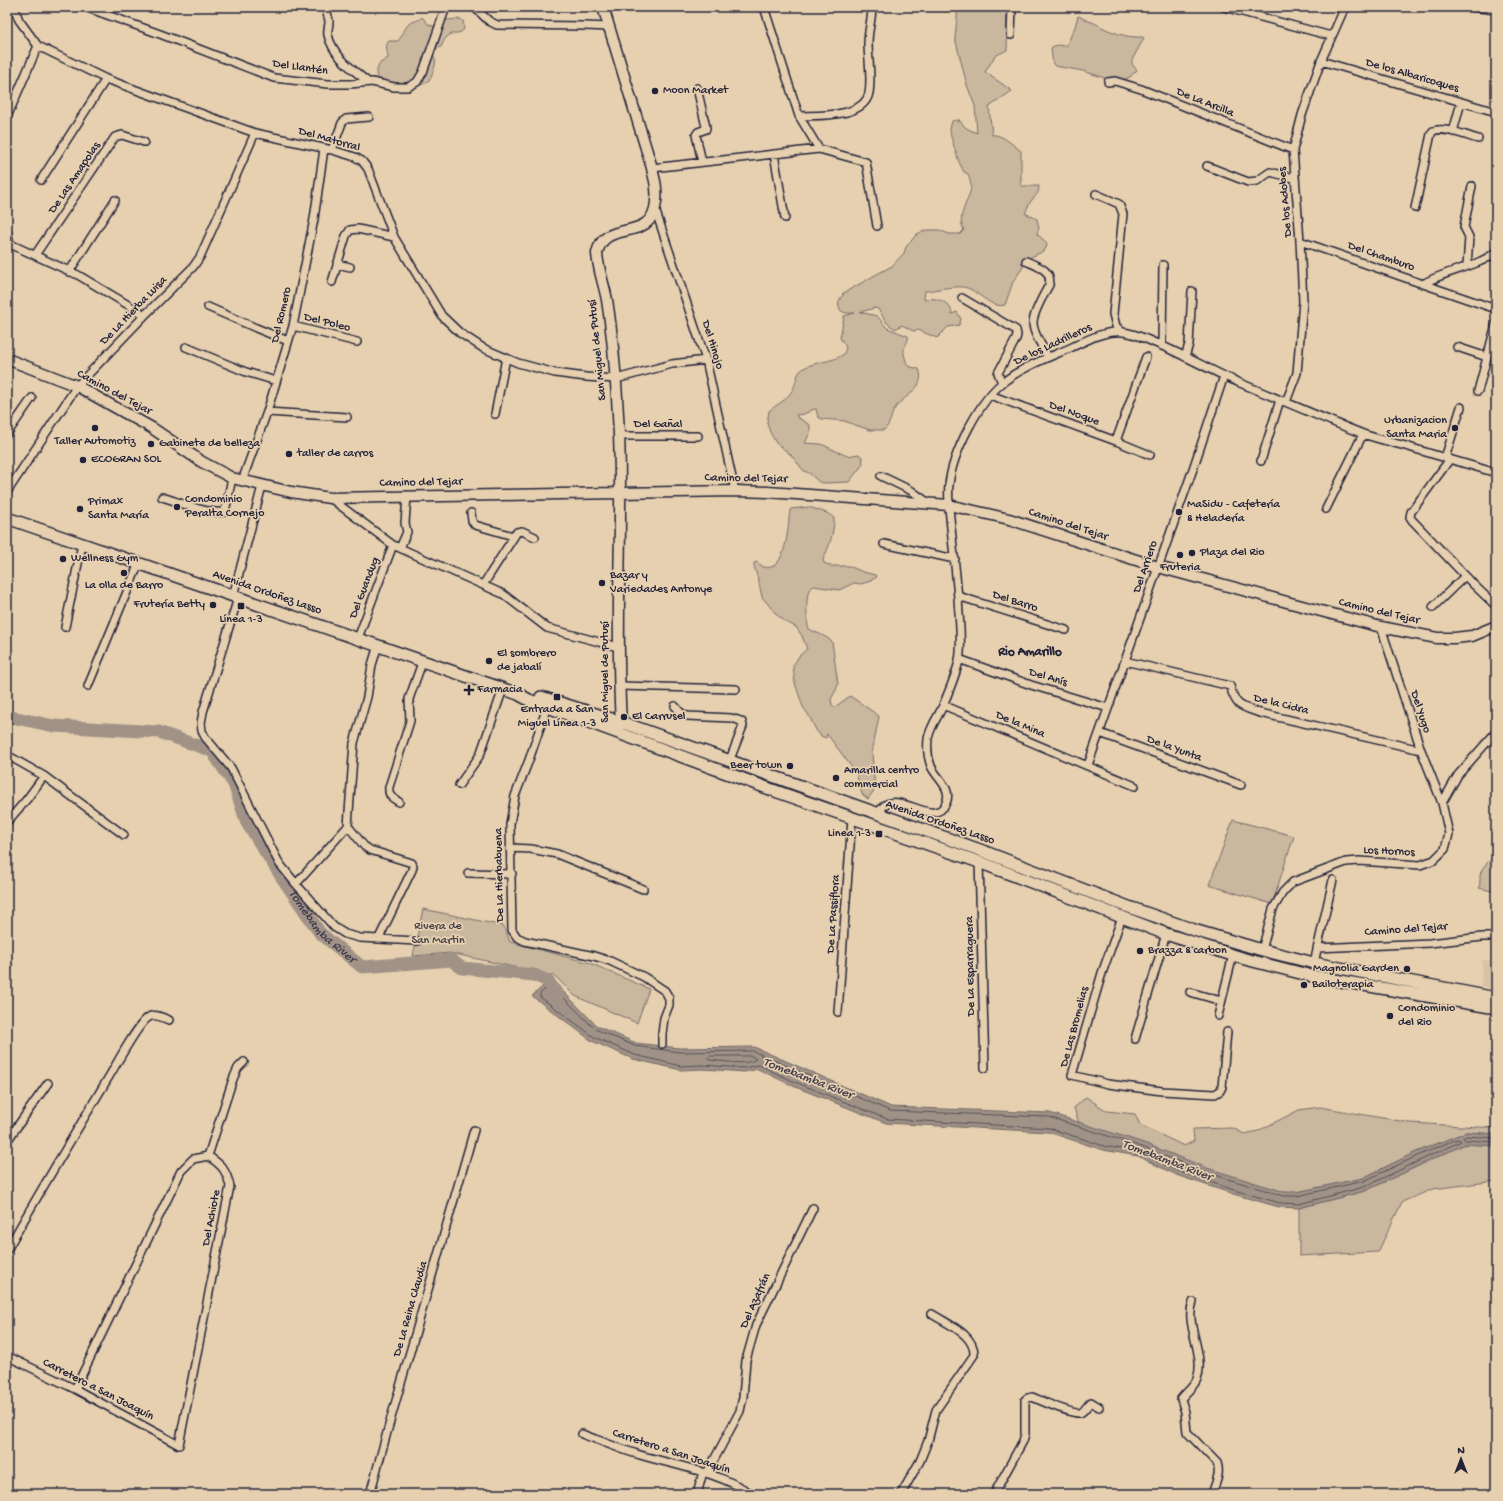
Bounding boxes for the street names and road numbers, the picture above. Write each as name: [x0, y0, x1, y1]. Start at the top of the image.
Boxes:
street label: De los Albaricoques: [1363, 56, 1461, 96]
street label: Del Llantén: [270, 57, 329, 79]
street label: De La Arcilla: [1173, 85, 1236, 121]
street label: Del Matorral: [296, 124, 362, 156]
street label: De Las Amapolas: [45, 139, 104, 217]
street label: De los Adobes: [1276, 166, 1296, 239]
street label: Del Chamburo: [1345, 239, 1416, 275]
street label: De La Hierba Luisa: [97, 273, 171, 349]
street label: Del Romero: [269, 286, 295, 345]
street label: San Miguel de Putusí: [586, 298, 610, 401]
street label: Del Poleo: [301, 310, 352, 336]
street label: Del Hinojo: [698, 318, 726, 371]
street label: De los Ladrilleros: [1011, 321, 1095, 370]
street label: Camino del Tejar: [74, 367, 155, 419]
street label: Del Noque: [1046, 398, 1102, 430]
street label: Del Gañal: [633, 418, 683, 432]
street label: Camino del Tejar: [704, 471, 789, 487]
street label: Camino del Tejar: [379, 475, 464, 491]
street label: Camino del Tejar: [1026, 506, 1111, 545]
street label: Del Arriero: [1130, 539, 1161, 596]
street label: Del Guandug: [347, 555, 383, 622]
street label: Avenida Ordoñez Lasso: [211, 568, 323, 618]
street label: Del Barro: [990, 588, 1040, 616]
street label: Camino del Tejar: [1337, 596, 1423, 629]
street label: San Miguel de Putusí: [599, 621, 613, 723]
street label: Del Anís: [1026, 665, 1069, 691]
street label: Del Yugo: [1406, 688, 1433, 735]
street label: De la Cidra: [1251, 691, 1310, 719]
street label: De la Mina: [992, 708, 1047, 742]
street label: De la Yunta: [1144, 732, 1204, 766]
street label: Avenida Ordoñez Lasso: [884, 798, 996, 848]
street label: De La Hierbabuena: [492, 827, 508, 923]
street label: Los Hornos: [1363, 844, 1416, 860]
street label: De La Passiflora: [824, 874, 844, 955]
street label: De La Esparraguera: [963, 916, 979, 1017]
street label: Camino del Tejar: [1364, 920, 1450, 940]
street label: De Las Bromelias: [1057, 985, 1093, 1070]
street label: Del Achiote: [199, 1188, 224, 1248]
street label: De La Reina Claudia: [390, 1259, 431, 1359]
street label: Del Azafrán: [737, 1271, 774, 1332]
street label: Carretero a San Joaquín: [40, 1356, 156, 1424]
street label: Carretero a San Joaquín: [610, 1426, 732, 1478]

